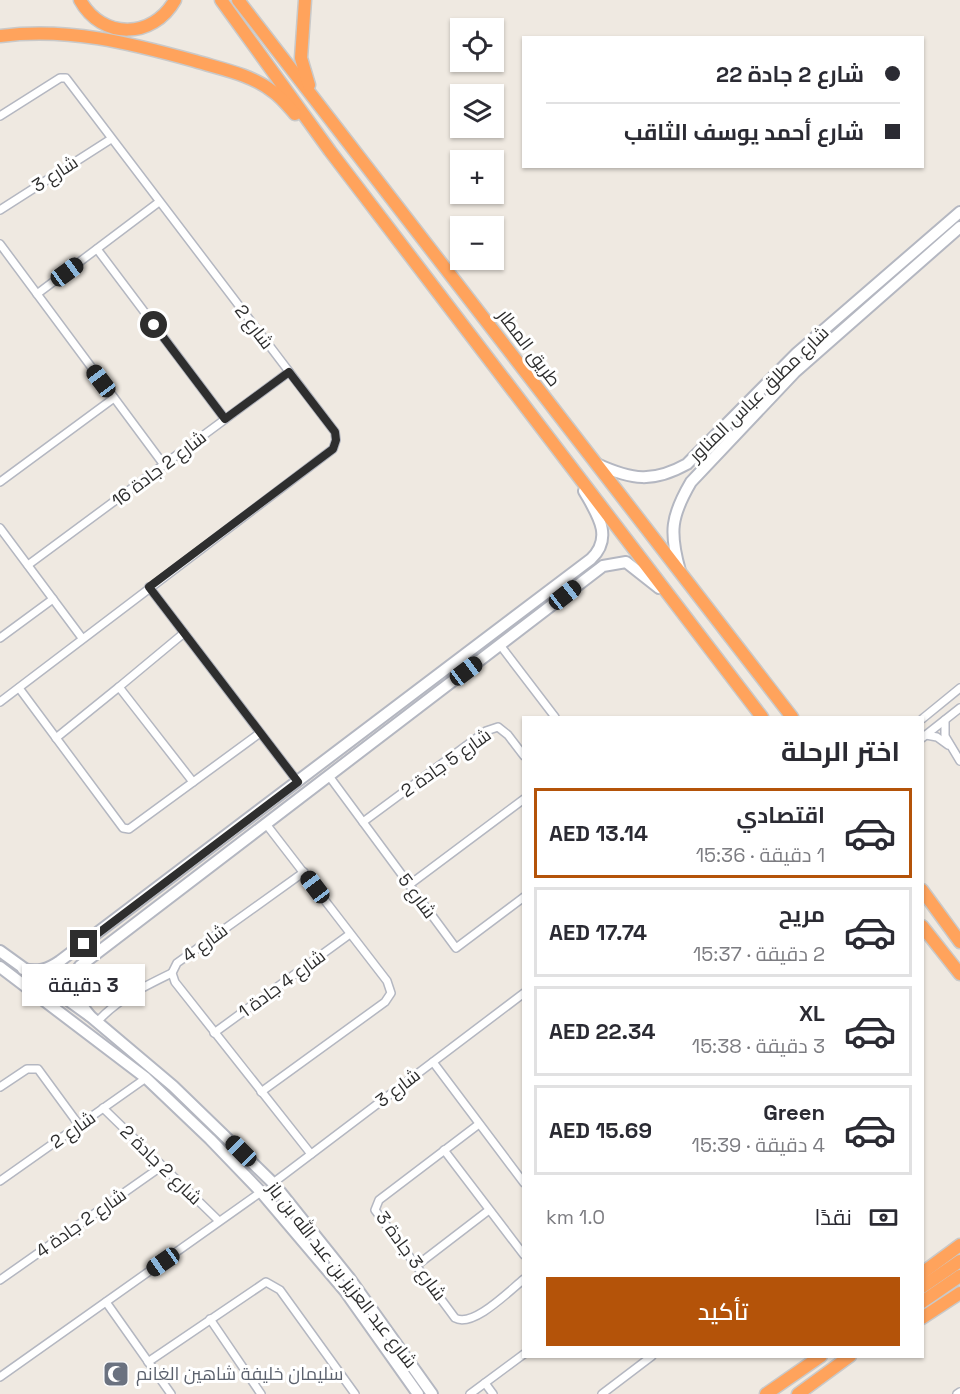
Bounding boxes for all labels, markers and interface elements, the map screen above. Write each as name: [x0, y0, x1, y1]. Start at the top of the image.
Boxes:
map controls: [450, 18, 504, 270]
button: locate: [450, 18, 504, 72]
text: شارع 2 جادة 22: [716, 60, 864, 88]
button: layers: [450, 84, 504, 138]
text: شارع أحمد يوسف الثاقب: [624, 118, 864, 146]
street label: شارع 3: [27, 150, 83, 198]
button: +: [450, 150, 504, 204]
button: −: [450, 216, 504, 270]
car: [47, 254, 87, 290]
street label: شارع 2: [229, 300, 279, 354]
street label: طريق المطار: [491, 304, 566, 392]
route start: [140, 311, 167, 338]
street label: شارع مطلق عباس المناور: [683, 321, 834, 468]
car: [83, 361, 119, 401]
street label: شارع 2 جادة 16: [107, 426, 211, 512]
car: [545, 577, 585, 613]
car: [446, 653, 486, 689]
street label: شارع 5 جادة 2: [396, 723, 496, 803]
text: اختر الرحلة: [781, 734, 900, 769]
text: اقتصادي: [736, 801, 825, 829]
icon: car: [843, 806, 897, 860]
text: AED 13.14: [549, 819, 648, 847]
text: 1 دقيقة · 15:36: [696, 842, 825, 868]
car: [297, 867, 333, 907]
street label: شارع 5: [393, 869, 441, 923]
text: مريح: [779, 900, 825, 928]
icon: car: [843, 905, 897, 959]
street label: شارع 4: [177, 918, 233, 968]
text: AED 17.74: [549, 918, 647, 946]
route end: [70, 930, 97, 957]
text: 2 دقيقة · 15:37: [693, 941, 825, 967]
street label: شارع 4 جادة 1: [234, 944, 330, 1024]
callout: 3 دقيقة: [22, 965, 146, 1007]
text: 3 دقيقة: [48, 972, 119, 998]
text: XL: [799, 999, 825, 1027]
icon: car: [843, 1004, 897, 1058]
text: AED 22.34: [549, 1017, 655, 1045]
text: 3 دقيقة · 15:38: [692, 1033, 825, 1059]
street label: شارع 3: [371, 1063, 425, 1113]
text: Green: [763, 1098, 825, 1126]
icon: car: [843, 1103, 897, 1157]
street label: شارع 2: [45, 1106, 101, 1154]
text: AED 15.69: [549, 1116, 652, 1144]
street label: شارع 2 جادة 2: [115, 1120, 207, 1210]
car: [222, 1132, 260, 1170]
text: 4 دقيقة · 15:39: [692, 1132, 825, 1158]
street label: شارع عبد العزيز بن عبد الله بن باز: [261, 1176, 422, 1373]
street label: شارع 2 جادة 4: [31, 1183, 131, 1263]
icon: cash: [867, 1201, 900, 1234]
text: نقدًا: [814, 1203, 852, 1231]
text: 1.0 km: [546, 1204, 605, 1230]
street label: شارع 3 جادة 3: [370, 1206, 452, 1306]
car: [143, 1244, 183, 1280]
button: تأكيد: [546, 1277, 900, 1346]
mosque icon: سليمان خليفة شاهين الغانم: [101, 1359, 131, 1389]
place label: سليمان خليفة شاهين الغانم: [136, 1362, 343, 1386]

